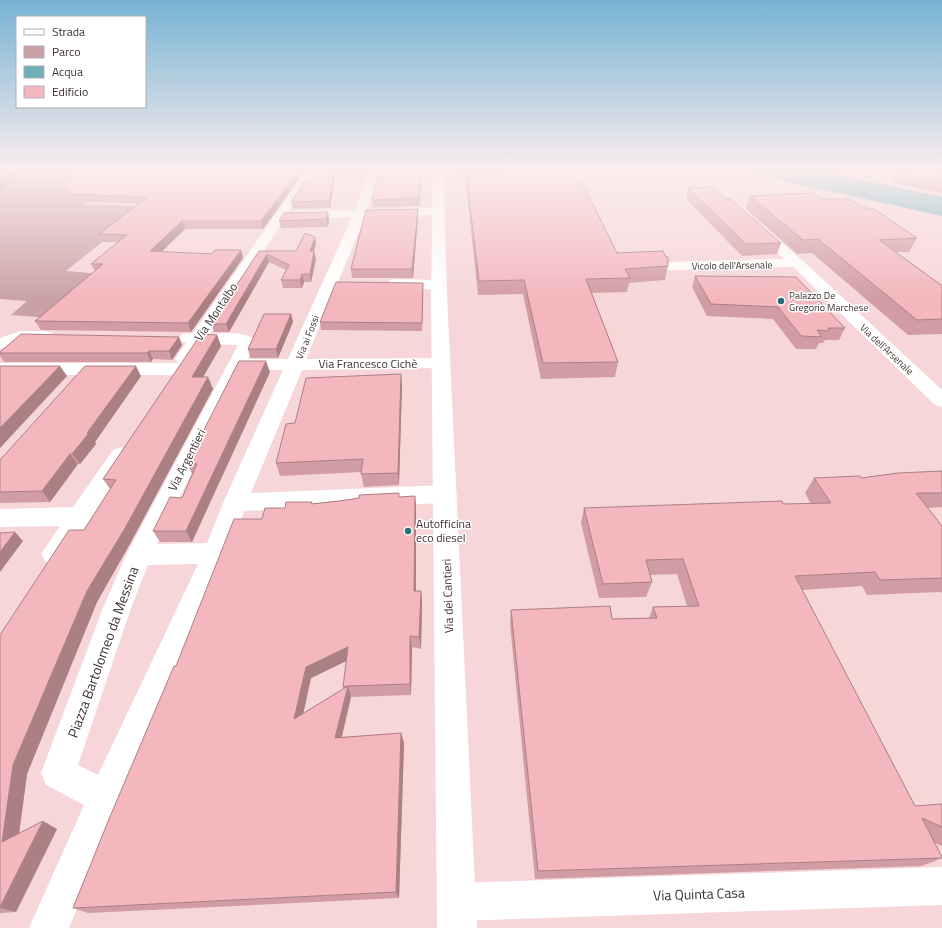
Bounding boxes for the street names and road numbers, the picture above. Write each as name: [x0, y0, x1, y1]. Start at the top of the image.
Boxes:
street label: Vicolo dell'Arsenale: [691, 257, 773, 274]
street label: Via Montalbo: [189, 279, 242, 345]
street label: Via ai Fossi: [292, 313, 323, 362]
street label: Via dell'Arsenale: [856, 320, 917, 378]
street label: Via Francesco Cichè: [319, 354, 417, 373]
street label: Via Argentieri: [163, 425, 210, 494]
street label: Via dei Cantieri: [437, 558, 458, 634]
street label: Piazza Bartolomeo da Messina: [62, 563, 143, 740]
street label: Via Quinta Casa: [653, 881, 745, 906]

